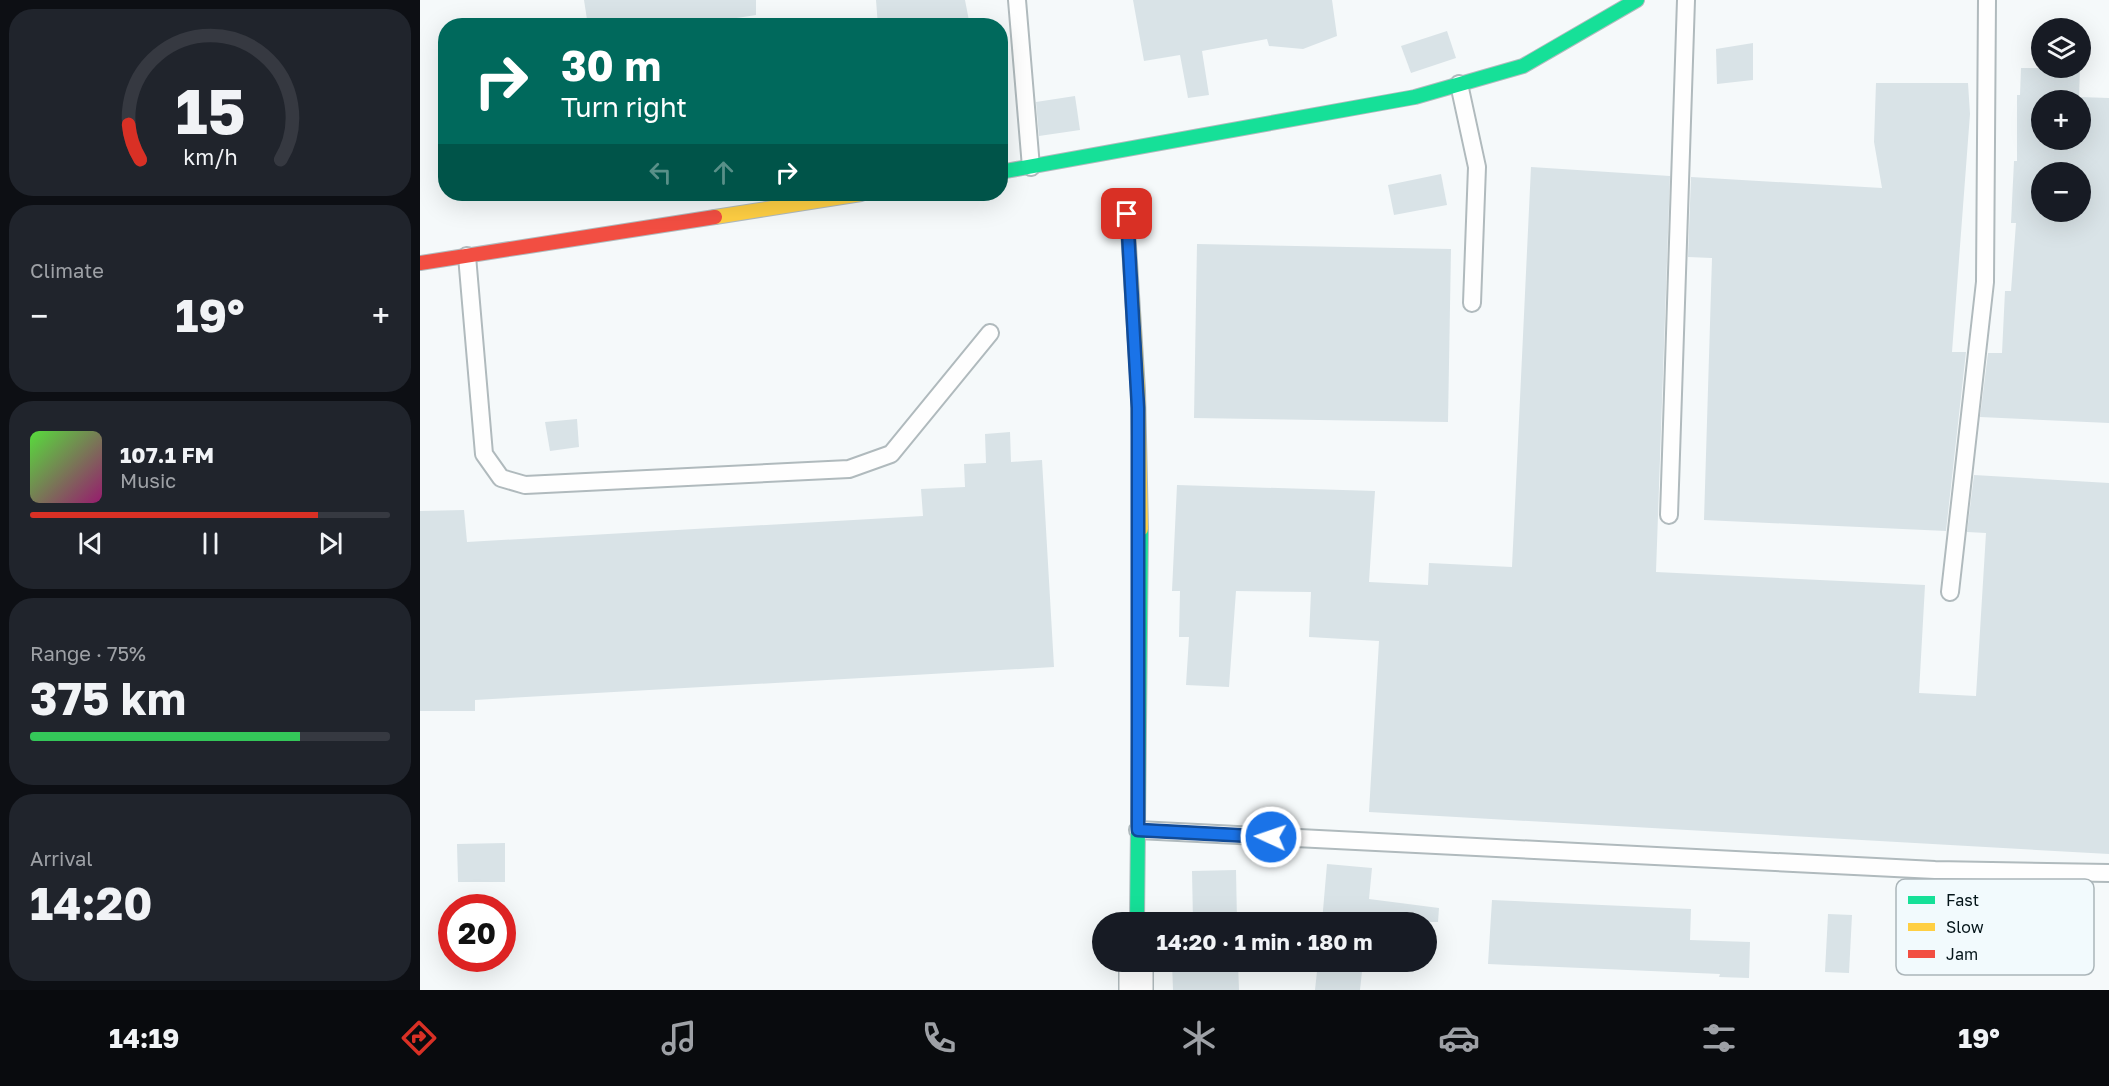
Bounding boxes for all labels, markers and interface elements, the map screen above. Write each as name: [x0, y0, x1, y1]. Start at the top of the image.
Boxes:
map controls: [2031, 18, 2091, 222]
button: layers: [2031, 18, 2091, 78]
text: 30 m: [561, 40, 661, 90]
icon: right: [462, 42, 540, 120]
text: 15: [175, 73, 245, 148]
button: +: [2031, 90, 2091, 150]
text: Turn right: [561, 91, 687, 123]
text: km/h: [183, 144, 237, 170]
icon: left: [644, 156, 677, 189]
icon: ahead: [707, 156, 740, 189]
icon: right: [770, 156, 803, 189]
button: −: [2031, 162, 2091, 222]
pin: [1101, 188, 1152, 239]
icon: arrive: [1110, 197, 1143, 230]
text: Climate: [30, 258, 104, 282]
text: 19°: [175, 288, 245, 342]
text: −: [30, 296, 48, 335]
text: +: [372, 296, 390, 335]
text: 107.1 FM: [120, 441, 214, 468]
text: Music: [120, 468, 176, 492]
icon: previous: [74, 527, 107, 560]
icon: pause: [194, 527, 227, 560]
icon: next: [314, 527, 347, 560]
text: Range · 75%: [30, 641, 146, 665]
text: 375 km: [30, 671, 186, 725]
position arrow: [1239, 805, 1303, 869]
text: Arrival: [30, 846, 93, 870]
text: 14:20: [30, 876, 152, 930]
legend: [1896, 879, 2094, 975]
text: Fast: [1946, 890, 1979, 910]
speed limit sign: 20: [438, 894, 516, 972]
text: Slow: [1946, 917, 1984, 937]
text: 14:20 · 1 min · 180 m: [1157, 928, 1372, 955]
text: Jam: [1946, 944, 1978, 964]
icon: directions: [398, 1017, 440, 1059]
icon: music: [658, 1017, 700, 1059]
icon: phone: [918, 1017, 960, 1059]
icon: climate: [1178, 1017, 1220, 1059]
icon: car: [1438, 1017, 1480, 1059]
icon: filters: [1698, 1017, 1740, 1059]
text: 14:19: [109, 1022, 180, 1054]
text: 19°: [1958, 1022, 2000, 1054]

